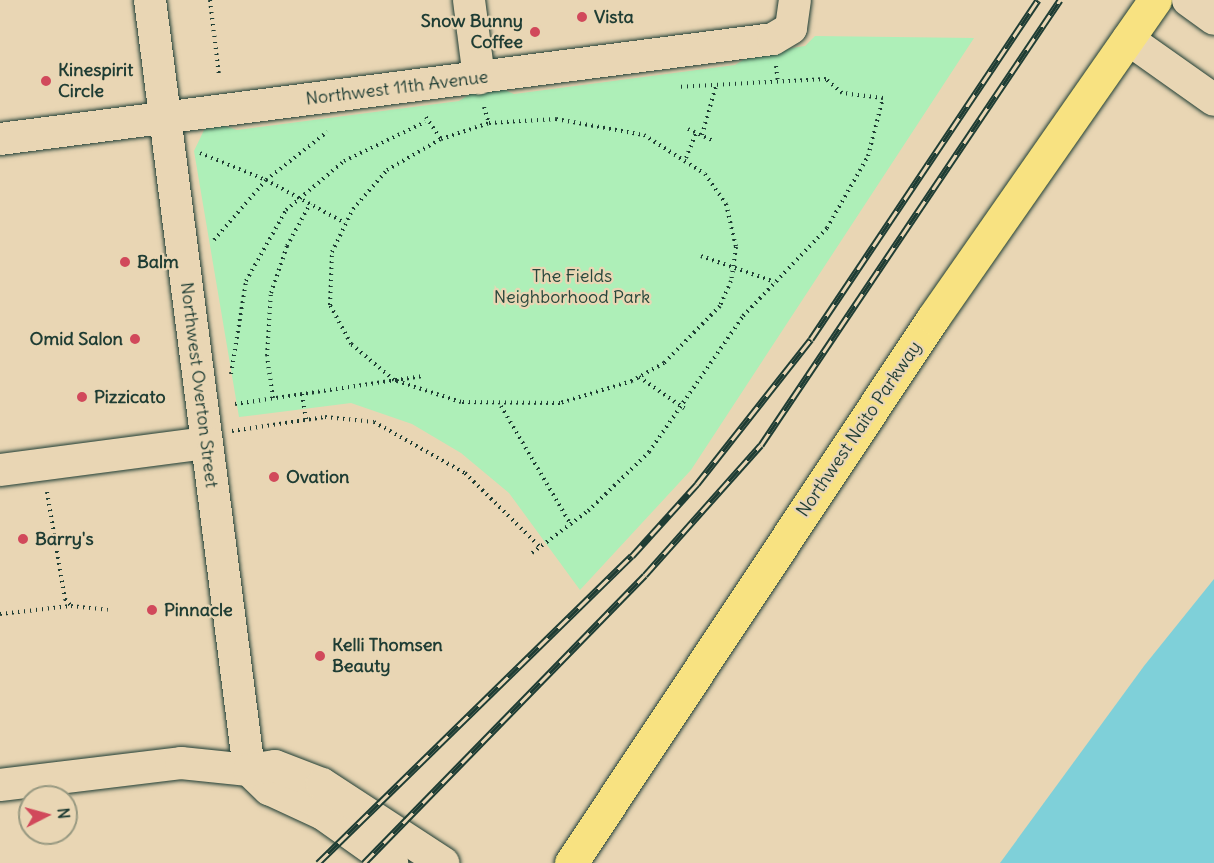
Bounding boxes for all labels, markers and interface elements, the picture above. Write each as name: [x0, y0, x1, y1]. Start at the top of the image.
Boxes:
place label: Vista: [594, 6, 634, 28]
marker: Vista: [575, 10, 589, 24]
place label: Snow Bunny Coffee: [421, 11, 523, 54]
marker: Snow Bunny Coffee: [528, 25, 542, 39]
place label: Kinespirit Circle: [58, 60, 133, 103]
street label: Northwest 11th Avenue: [304, 66, 490, 110]
marker: Kinespirit Circle: [39, 74, 53, 88]
place label: Balm: [137, 251, 179, 273]
marker: Balm: [118, 255, 132, 269]
park label: The Fields Neighborhood Park: [494, 266, 650, 308]
street label: Northwest Overton Street: [176, 281, 222, 489]
place label: Omid Salon: [30, 328, 123, 350]
marker: Omid Salon: [128, 332, 142, 346]
street label: Northwest Naito Parkway: [792, 337, 926, 521]
place label: Pizzicato: [94, 386, 166, 408]
marker: Pizzicato: [75, 390, 89, 404]
place label: Ovation: [286, 466, 349, 488]
marker: Ovation: [267, 470, 281, 484]
place label: Barry's: [35, 528, 94, 550]
marker: Barry's: [16, 532, 30, 546]
place label: Pinnacle: [164, 599, 233, 621]
marker: Pinnacle: [145, 603, 159, 617]
place label: Kelli Thomsen Beauty: [332, 635, 443, 678]
marker: Kelli Thomsen Beauty: [313, 649, 327, 663]
north arrow: [18, 785, 78, 845]
text: N: [53, 807, 74, 820]

